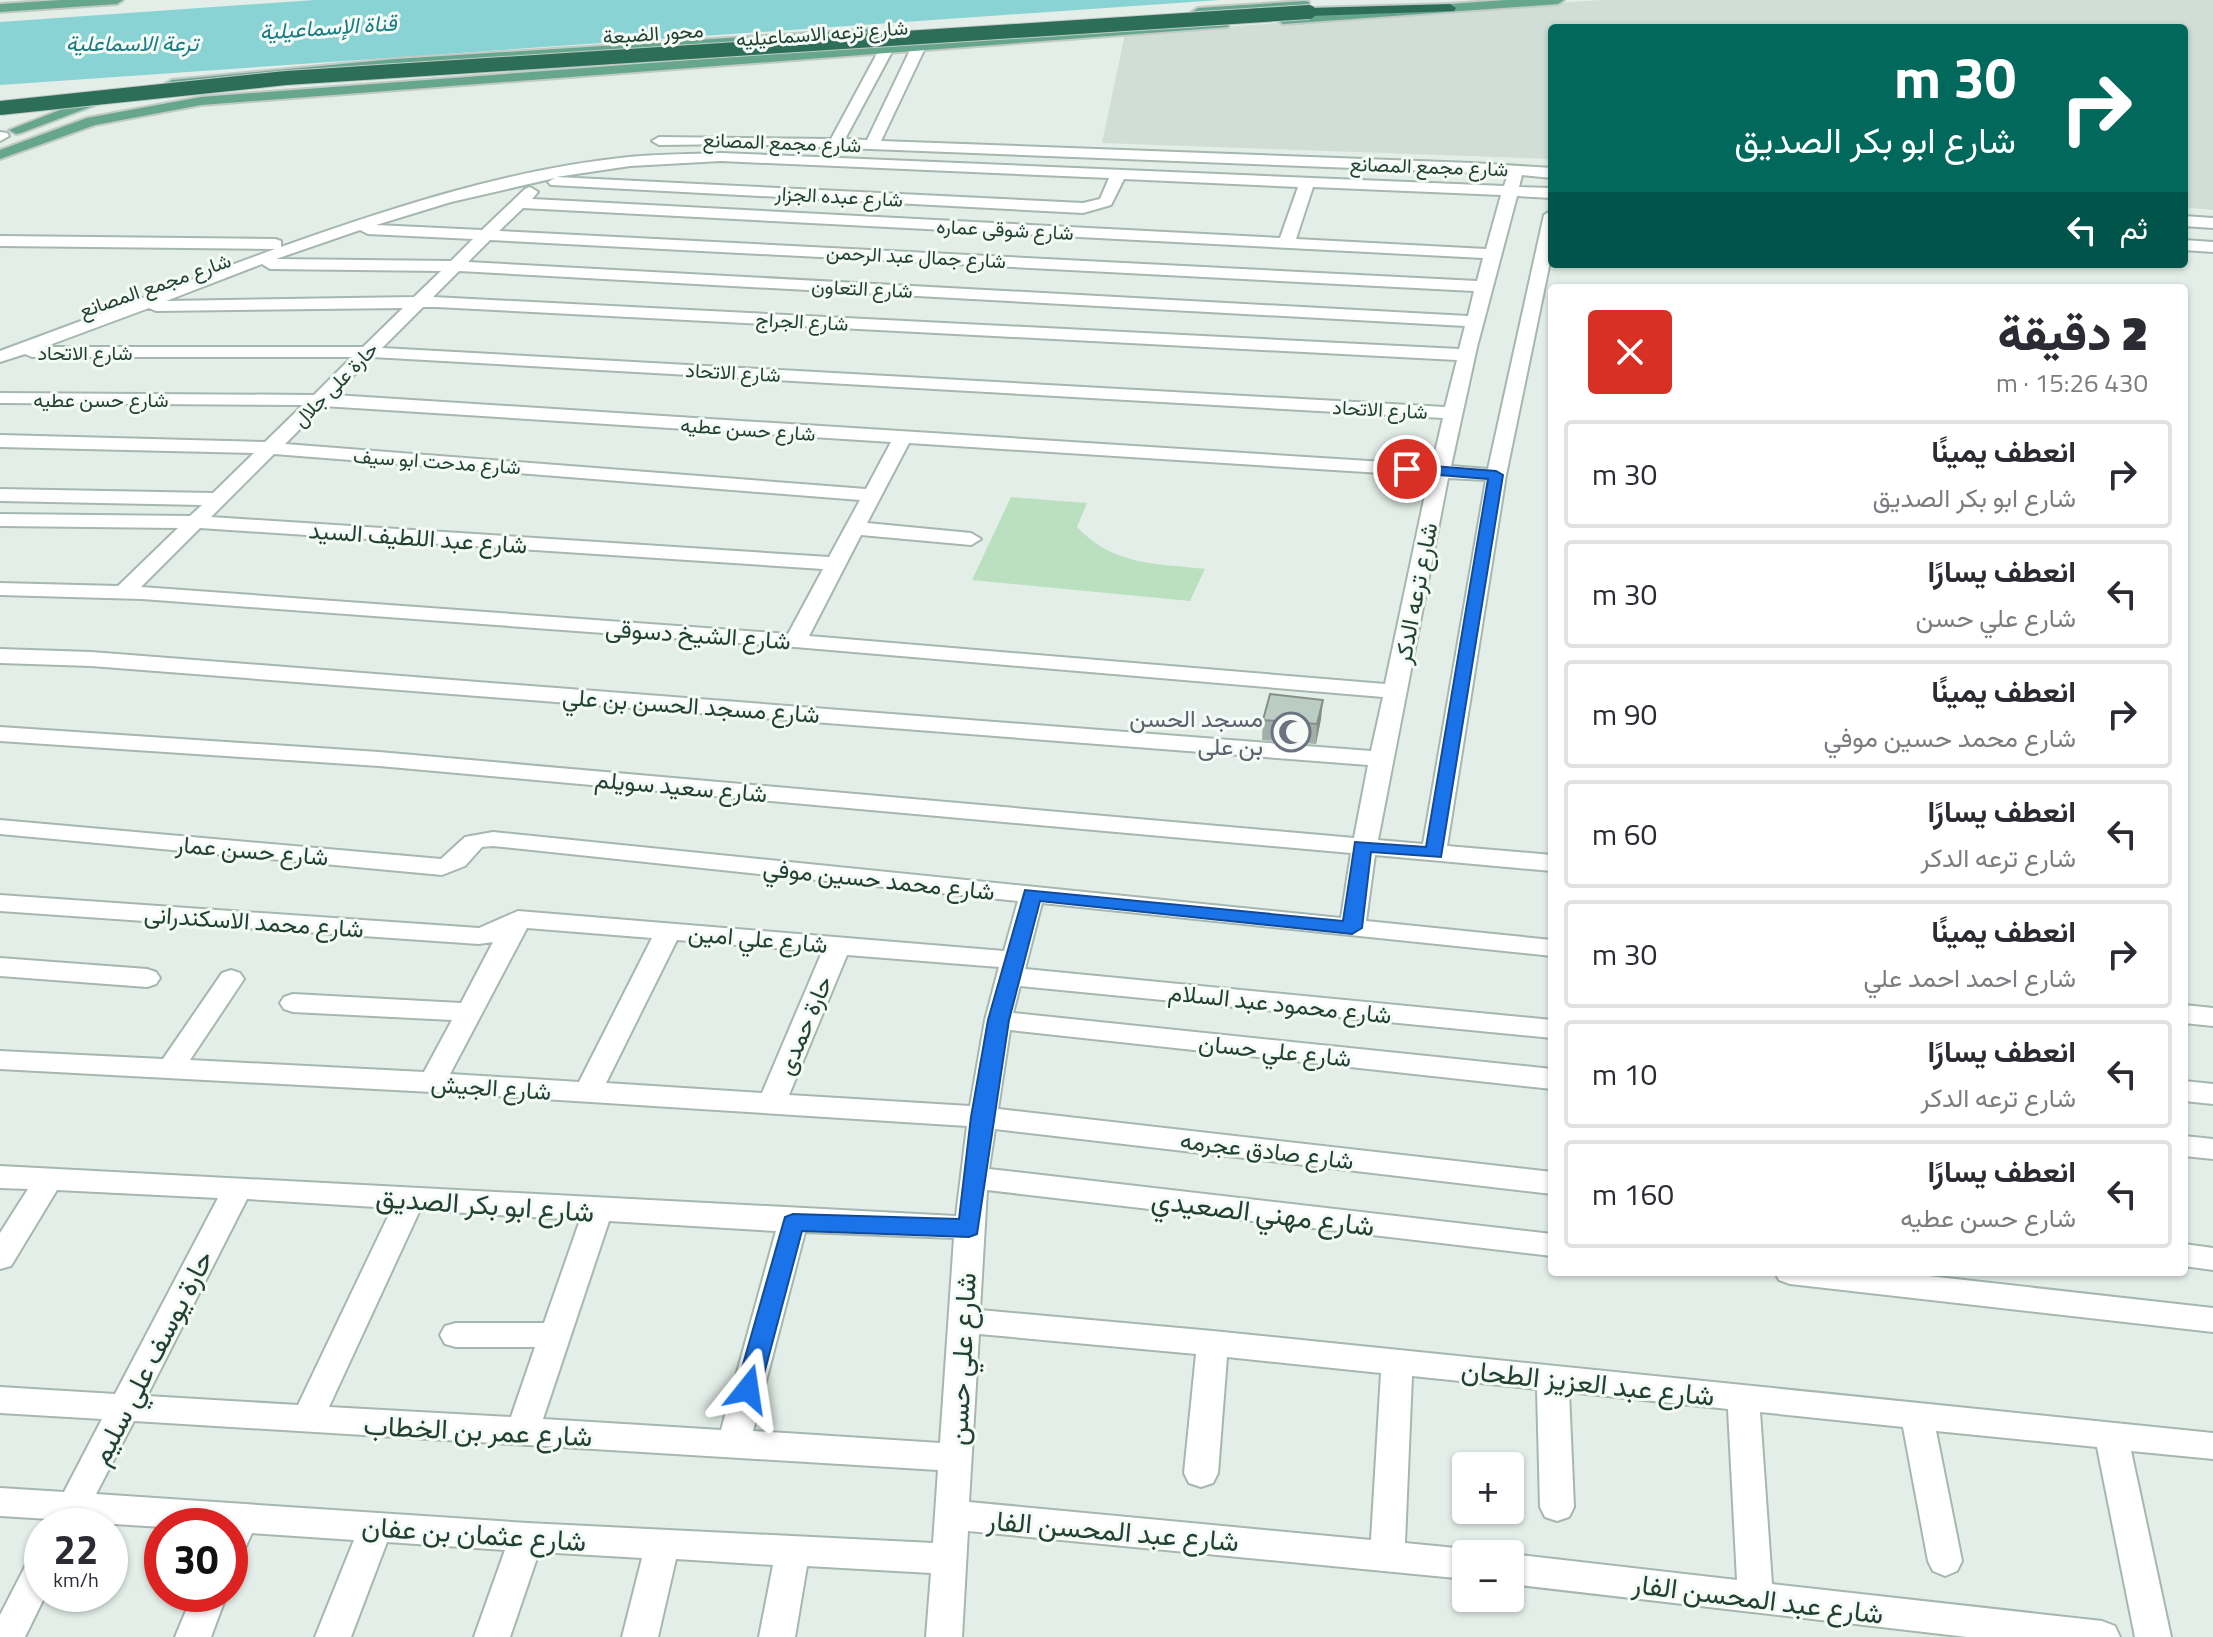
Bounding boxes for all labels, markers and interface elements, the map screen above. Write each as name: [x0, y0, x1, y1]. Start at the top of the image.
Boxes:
water label: قناة الإسماعيلية: [258, 5, 400, 49]
street label: شارع ترعه الاسماعيليه: [735, 12, 909, 54]
street label: محور الضبعة: [602, 14, 704, 52]
water label: ترعة الاسماعلية: [66, 26, 200, 60]
text: 30 m: [1894, 35, 2016, 120]
icon: right: [2044, 56, 2148, 160]
text: شارع ابو بكر الصديق: [1734, 112, 2016, 167]
street label: شارع مجمع المصانع: [702, 124, 862, 160]
street label: شارع مجمع المصانع: [1349, 148, 1509, 184]
street label: شارع عبده الجزار: [773, 177, 904, 215]
text: ثم: [2120, 205, 2148, 251]
icon: left: [2060, 208, 2104, 252]
street label: شارع شوقى عماره: [936, 210, 1074, 248]
street label: شارع جمال عبد الرحمن: [825, 236, 1007, 276]
street label: شارع مجمع المصانع: [75, 244, 235, 326]
street label: شارع التعاون: [811, 270, 913, 306]
text: 2 دقيقة: [1998, 296, 2148, 369]
street label: شارع الجراج: [755, 303, 849, 339]
button: close: [1588, 310, 1672, 394]
street label: حارة على جلال: [285, 334, 385, 434]
street label: شارع الاتحاد: [37, 337, 133, 368]
street label: شارع الاتحاد: [685, 354, 781, 390]
text: 430 m · 15:26: [1996, 363, 2148, 402]
street label: شارع حسن عطيه: [33, 384, 169, 415]
street label: شارع الاتحاد: [1332, 391, 1428, 427]
street label: شارع حسن عطيه: [679, 409, 817, 449]
text: انعطف يمينًا: [1931, 428, 2076, 474]
pin: [1373, 435, 1441, 503]
street label: شارع مدحت ابو سيف: [352, 440, 522, 482]
icon: arrive: [1385, 447, 1429, 491]
text: 30 m: [1592, 451, 1657, 497]
icon: right: [2100, 452, 2144, 496]
text: شارع ابو بكر الصديق: [1872, 478, 2076, 517]
street label: شارع عبد اللطيف السيد: [307, 511, 529, 563]
street label: شارع ترعه الدكر: [1383, 519, 1446, 668]
text: انعطف يسارًا: [1927, 548, 2076, 594]
text: 30 m: [1592, 571, 1657, 617]
icon: left: [2100, 572, 2144, 616]
text: شارع علي حسن: [1915, 598, 2076, 637]
street label: شارع الشيخ دسوقى: [604, 610, 792, 658]
text: انعطف يمينًا: [1931, 668, 2076, 714]
street label: شارع مسجد الحسن بن علي: [561, 678, 821, 734]
text: 90 m: [1592, 691, 1657, 737]
icon: right: [2100, 692, 2144, 736]
place label: مسجد الحسن بن على: [1129, 700, 1263, 764]
mosque icon: مسجد الحسن بن على: [1270, 711, 1312, 753]
text: شارع محمد حسين موفي: [1824, 718, 2076, 757]
street label: شارع سعيد سويلم: [593, 761, 769, 811]
text: انعطف يسارًا: [1927, 788, 2076, 834]
text: 60 m: [1592, 811, 1657, 857]
icon: left: [2100, 812, 2144, 856]
street label: شارع حسن عمار: [173, 825, 330, 875]
text: شارع ترعه الدكر: [1921, 838, 2076, 877]
street label: شارع محمد حسين موفي: [761, 849, 997, 911]
street label: شارع محمد الاسكندرانى: [143, 895, 365, 947]
text: انعطف يمينًا: [1931, 908, 2076, 954]
street label: شارع علي امين: [687, 914, 829, 964]
text: 30 m: [1592, 931, 1657, 977]
icon: right: [2100, 932, 2144, 976]
text: شارع احمد احمد علي: [1863, 958, 2076, 997]
street label: حارة حمدى: [767, 970, 841, 1080]
street label: شارع محمود عبد السلام: [1167, 973, 1393, 1033]
street label: شارع علي حسان: [1197, 1024, 1353, 1078]
text: انعطف يسارًا: [1927, 1028, 2076, 1074]
text: 10 m: [1592, 1051, 1657, 1097]
icon: left: [2100, 1052, 2144, 1096]
street label: شارع الجيش: [430, 1065, 552, 1109]
text: شارع ترعه الدكر: [1921, 1078, 2076, 1117]
street label: شارع صادق عجرمه: [1178, 1121, 1356, 1179]
text: انعطف يسارًا: [1927, 1148, 2076, 1194]
text: 160 m: [1592, 1171, 1674, 1217]
icon: left: [2100, 1172, 2144, 1216]
street label: شارع ابو بكر الصديق: [374, 1175, 596, 1233]
street label: شارع مهني الصعيدي: [1149, 1177, 1377, 1249]
text: شارع حسن عطيه: [1900, 1198, 2076, 1237]
street label: حارة يوسف علي سليم: [78, 1242, 226, 1473]
street label: شارع علي حسن: [935, 1272, 989, 1447]
position arrow: [706, 1347, 790, 1431]
street label: شارع عبد العزيز الطحان: [1459, 1347, 1717, 1417]
street label: شارع عمر بن الخطاب: [362, 1403, 594, 1457]
map controls: [1452, 1452, 1524, 1612]
button: +: [1452, 1452, 1524, 1524]
street label: شارع عبد المحسن الفار: [984, 1497, 1241, 1562]
street label: شارع عثمان بن عفان: [360, 1504, 588, 1562]
speed limit sign: 30: [144, 1508, 248, 1612]
text: 22: [54, 1519, 98, 1580]
button: −: [1452, 1540, 1524, 1612]
street label: شارع عبد المحسن الفار: [1629, 1561, 1886, 1635]
text: km/h: [53, 1564, 99, 1595]

